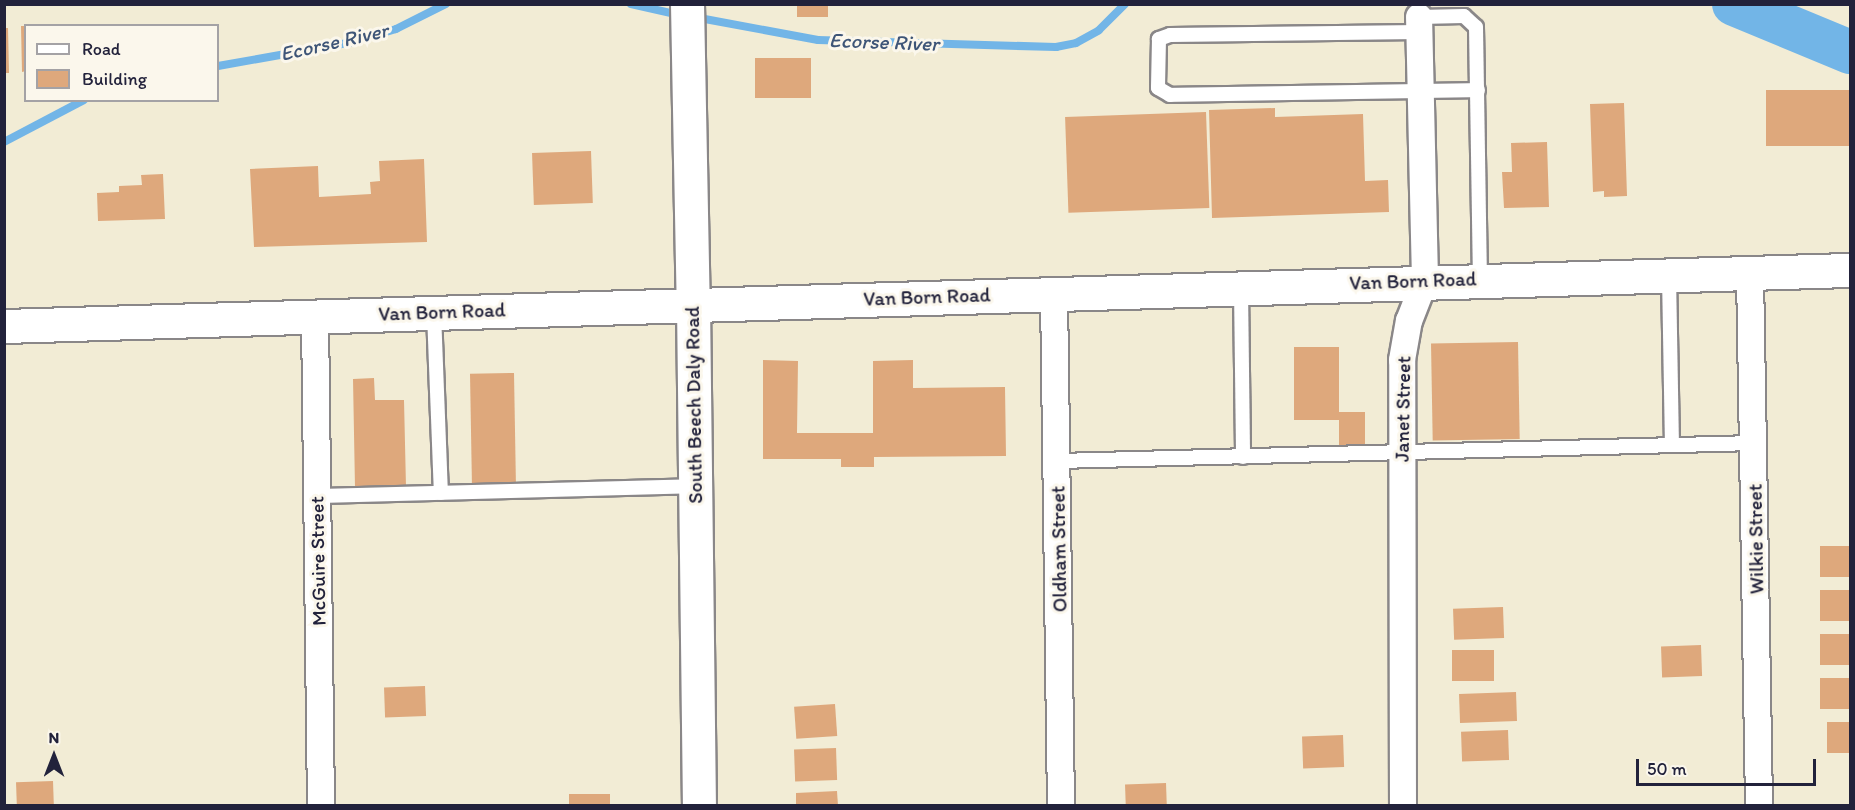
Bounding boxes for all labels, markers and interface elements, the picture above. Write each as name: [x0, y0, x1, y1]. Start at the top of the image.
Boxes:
water label: Ecorse River: [278, 17, 390, 67]
legend: [24, 24, 219, 102]
water label: Ecorse River: [829, 27, 939, 57]
text: Road: [82, 38, 121, 60]
text: Building: [82, 68, 147, 90]
street label: Van Born Road: [1349, 267, 1477, 295]
street label: Van Born Road: [863, 283, 991, 311]
street label: Van Born Road: [378, 298, 506, 326]
street label: South Beech Daly Road: [680, 306, 708, 504]
street label: Janet Street: [1390, 356, 1416, 462]
street label: Wilkie Street: [1743, 484, 1769, 594]
street label: Oldham Street: [1046, 486, 1072, 612]
street label: McGuire Street: [305, 496, 331, 626]
north arrow: [24, 726, 84, 786]
text: N: [49, 728, 59, 747]
scale bar: [1639, 747, 1819, 785]
text: 50 m: [1647, 758, 1687, 780]

